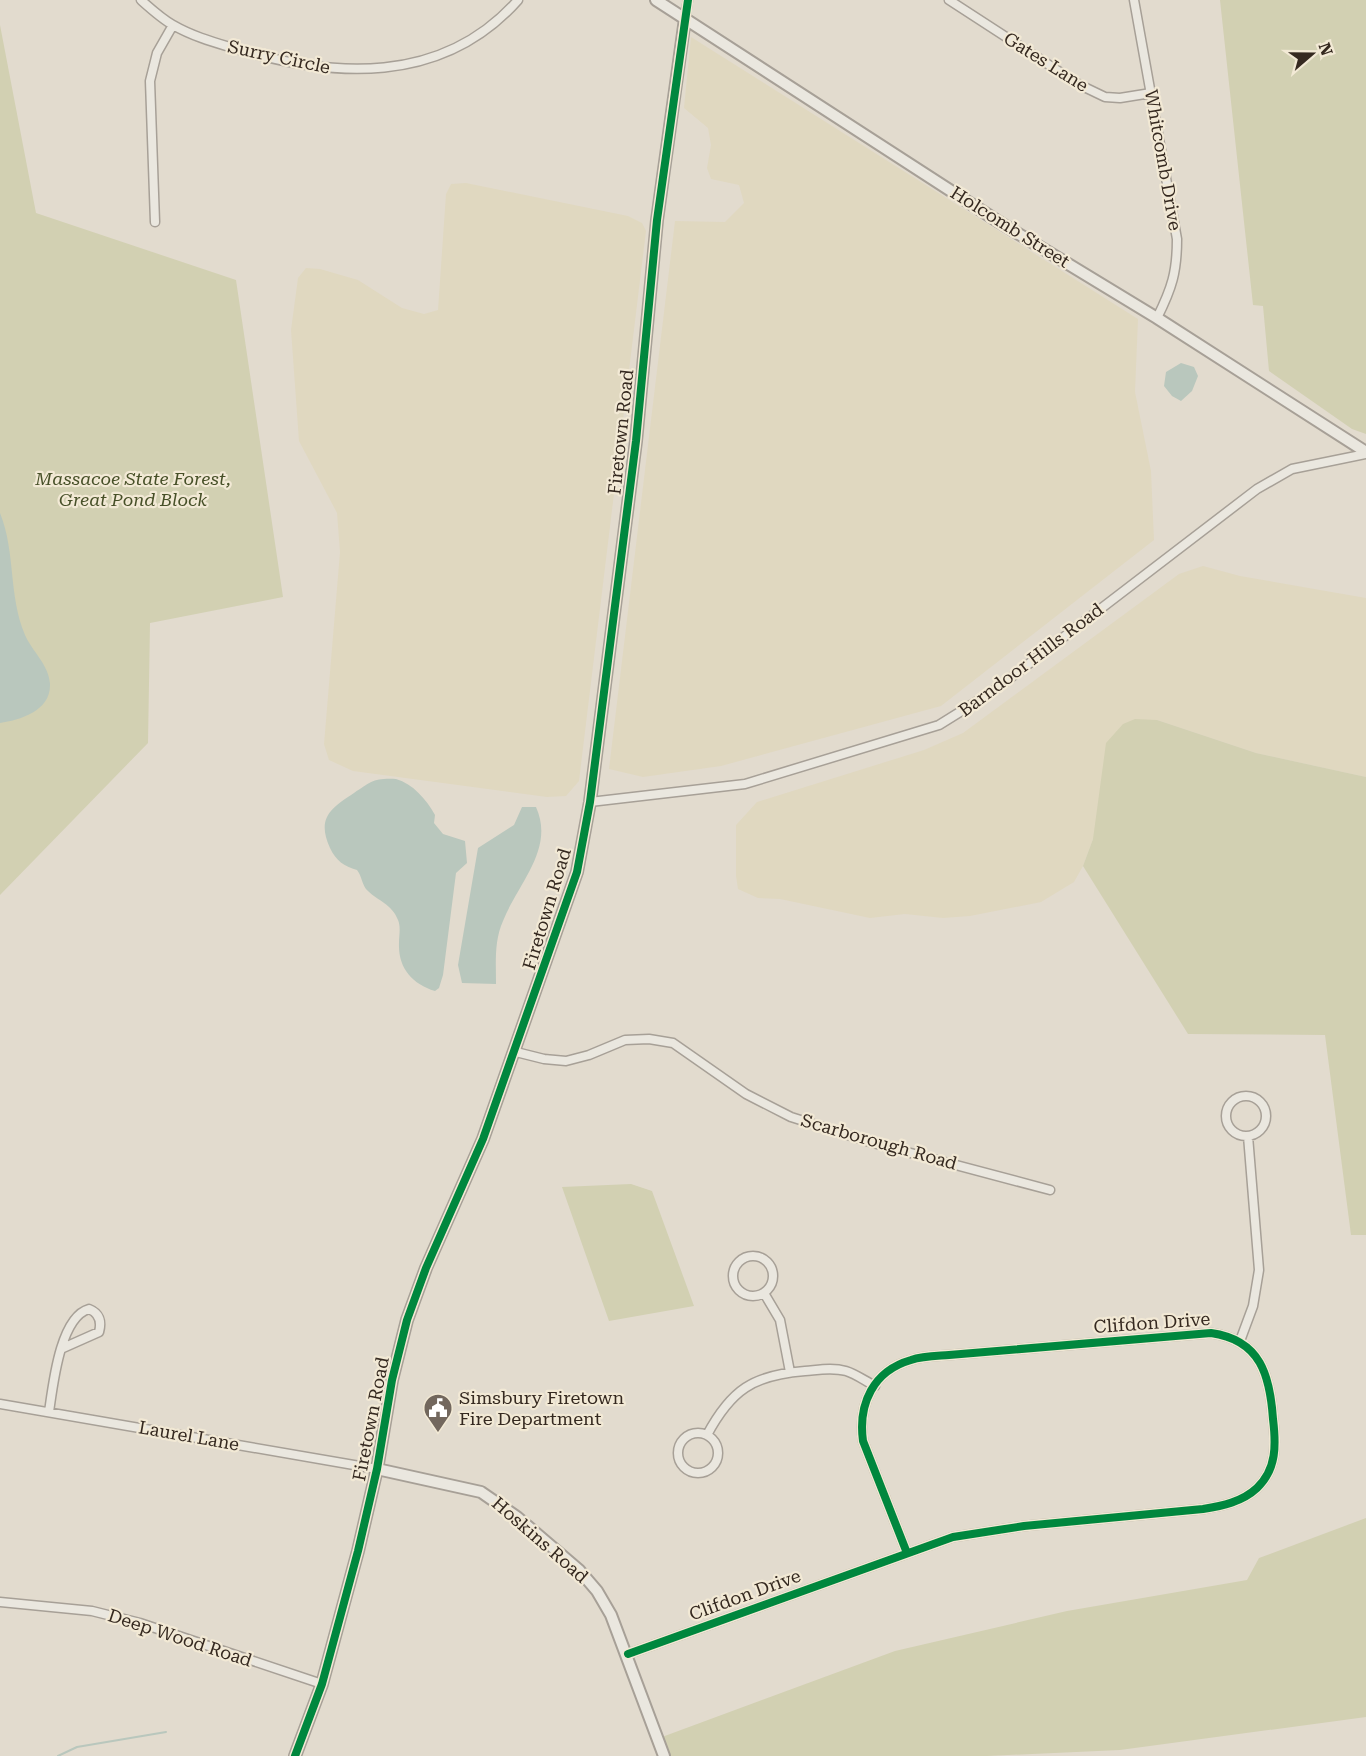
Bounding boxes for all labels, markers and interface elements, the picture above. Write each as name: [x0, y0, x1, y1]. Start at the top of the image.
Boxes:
north arrow: [1282, 24, 1342, 84]
street label: Gates Lane: [1000, 27, 1093, 96]
street label: Surry Circle: [226, 35, 332, 78]
text: N: [1315, 40, 1337, 58]
street label: Whitcomb Drive: [1141, 88, 1186, 232]
street label: Holcomb Street: [947, 182, 1074, 272]
street label: Firetown Road: [603, 368, 638, 496]
park label: Massacoe State Forest, Great Pond Block: [34, 468, 231, 510]
street label: Barndoor Hills Road: [954, 598, 1107, 721]
street label: Firetown Road: [518, 845, 575, 972]
street label: Scarborough Road: [799, 1109, 960, 1174]
street label: Clifdon Drive: [1093, 1308, 1211, 1337]
street label: Firetown Road: [348, 1355, 393, 1483]
place label: Simsbury Firetown Fire Department: [459, 1387, 624, 1429]
public building icon: Simsbury Firetown Fire Department: [422, 1392, 454, 1434]
street label: Laurel Lane: [137, 1416, 241, 1455]
street label: Hoskins Road: [488, 1492, 593, 1587]
street label: Clifdon Drive: [686, 1565, 803, 1624]
street label: Deep Wood Road: [106, 1604, 255, 1671]

